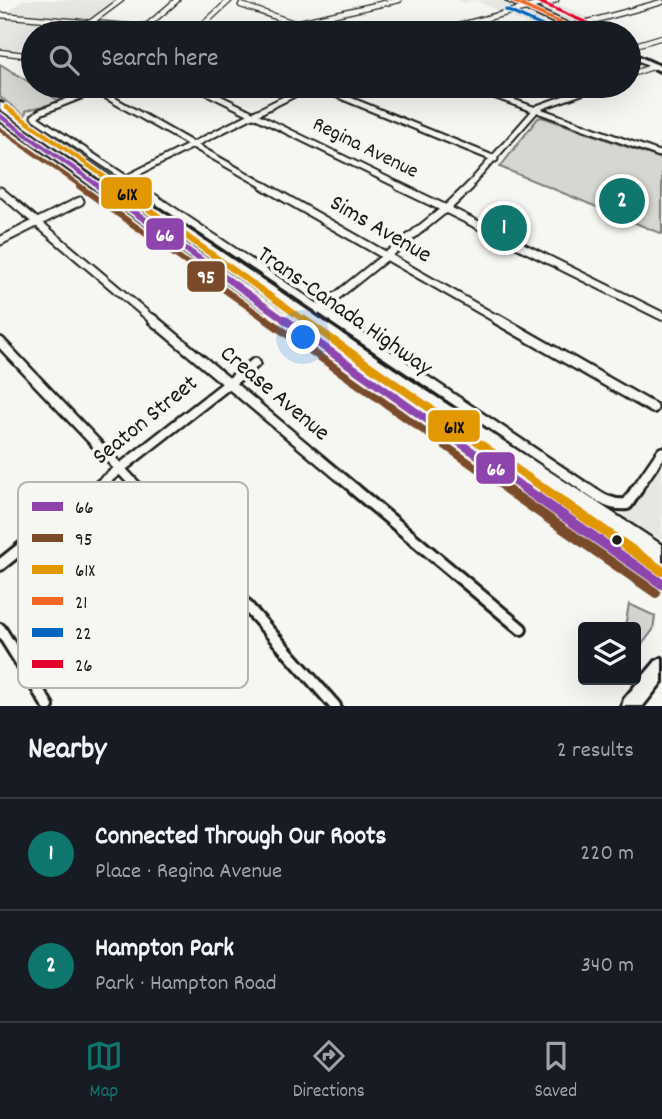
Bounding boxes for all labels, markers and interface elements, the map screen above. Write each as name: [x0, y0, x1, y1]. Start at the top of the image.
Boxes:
search box: [21, 21, 641, 98]
icon: search: [45, 41, 83, 79]
text: Search here: [101, 41, 219, 78]
street label: Regina Avenue: [307, 110, 423, 188]
pin: 2: [599, 175, 645, 227]
line badge: 61X: [100, 176, 153, 210]
text: 61X: [117, 183, 137, 210]
street label: Sims Avenue: [323, 187, 437, 273]
pin: 1: [481, 202, 527, 254]
line badge: 66: [145, 217, 185, 251]
text: 66: [156, 224, 174, 251]
street label: Trans-Canada Highway: [249, 239, 440, 386]
line badge: 95: [186, 260, 226, 293]
text: 95: [197, 266, 215, 293]
your location: [286, 320, 320, 354]
street label: Crease Avenue: [212, 338, 336, 450]
street label: Seaton Street: [86, 368, 206, 474]
line badge: 61X: [427, 409, 481, 443]
text: 61X: [444, 416, 464, 443]
line badge: 66: [475, 451, 516, 485]
text: 66: [487, 458, 505, 485]
legend: [18, 482, 248, 688]
text: 66: [75, 496, 94, 523]
text: 95: [75, 528, 93, 555]
unlabelled marker: [610, 533, 624, 547]
text: 61X: [75, 559, 95, 586]
text: 21: [75, 591, 87, 618]
text: 22: [75, 622, 92, 649]
map controls: [578, 622, 641, 685]
button: layers: [578, 622, 641, 685]
text: 26: [75, 654, 93, 681]
text: Nearby: [28, 730, 106, 773]
text: 2 results: [557, 735, 634, 768]
text: Connected Through Our Roots: [95, 819, 387, 856]
text: 1: [48, 838, 54, 871]
text: 220 m: [580, 838, 634, 871]
text: Place · Regina Avenue: [95, 856, 282, 889]
text: Hampton Park: [95, 931, 234, 968]
text: 2: [46, 950, 56, 983]
text: 340 m: [581, 950, 634, 983]
text: Park · Hampton Road: [95, 968, 277, 1001]
tab: Map: [85, 1037, 123, 1106]
tab: Directions: [293, 1037, 365, 1106]
tab: Saved: [535, 1037, 577, 1106]

